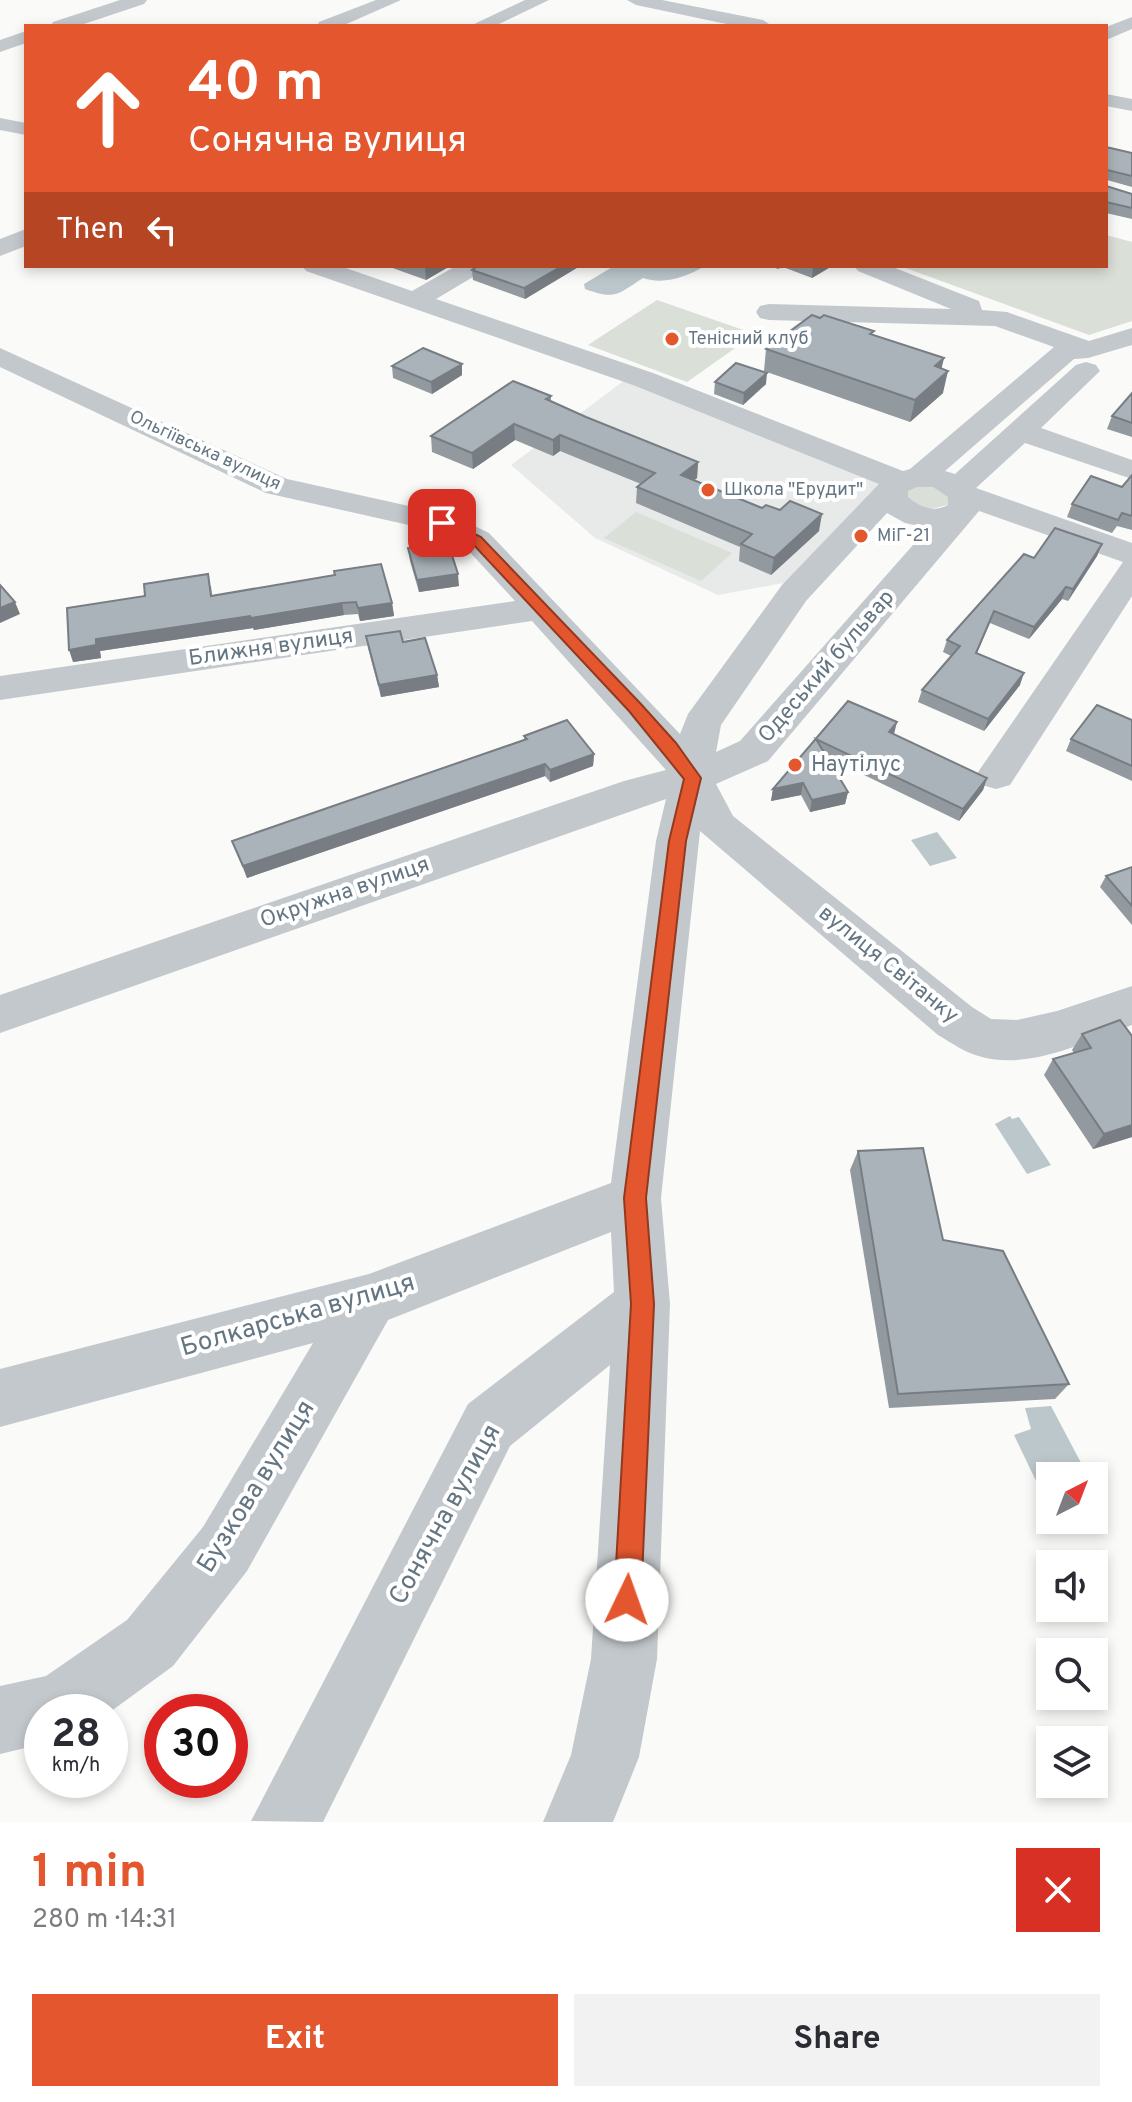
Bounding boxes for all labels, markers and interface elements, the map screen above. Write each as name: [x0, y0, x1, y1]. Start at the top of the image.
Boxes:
text: 40 m: [188, 50, 324, 120]
icon: ahead: [56, 56, 160, 160]
text: Сонячна вулиця: [188, 119, 467, 165]
icon: left: [140, 208, 184, 252]
text: Then: [56, 212, 124, 249]
place label: Тенісний клуб: [688, 328, 809, 351]
marker: Тенісний клуб: [663, 330, 681, 348]
street label: Ольгіївська вулиця: [126, 406, 284, 496]
place label: Школа "Ерудит": [724, 479, 863, 502]
marker: Школа "Ерудит": [699, 481, 717, 499]
pin: [408, 489, 476, 557]
icon: arrive: [420, 501, 464, 545]
place label: МіГ-21: [877, 525, 930, 548]
marker: МіГ-21: [852, 527, 870, 545]
street label: Одеський бульвар: [753, 585, 901, 749]
street label: Ближня вулиця: [187, 623, 355, 673]
place label: Наутілус: [811, 752, 901, 779]
marker: Наутілус: [786, 756, 804, 774]
street label: Окружна вулиця: [257, 851, 433, 935]
street label: вулиця Світанку: [813, 900, 963, 1030]
street label: Болкарська вулиця: [177, 1267, 419, 1365]
street label: Бузкова вулиця: [191, 1395, 323, 1579]
street label: Сонячна вулиця: [383, 1419, 509, 1611]
north arrow: [1036, 1462, 1108, 1534]
map controls: [1036, 1462, 1108, 1798]
button: sound: [1036, 1550, 1108, 1622]
position arrow: [585, 1558, 669, 1642]
button: search: [1036, 1638, 1108, 1710]
speed limit sign: 30: [144, 1694, 248, 1798]
text: 28: [51, 1711, 101, 1761]
button: layers: [1036, 1726, 1108, 1798]
text: km/h: [52, 1753, 100, 1779]
text: 1 min: [32, 1844, 147, 1904]
button: close: [1016, 1848, 1100, 1932]
text: 280 m · 14:31: [32, 1904, 177, 1937]
button: Exit: [32, 1994, 558, 2086]
button: Share: [574, 1994, 1100, 2086]

